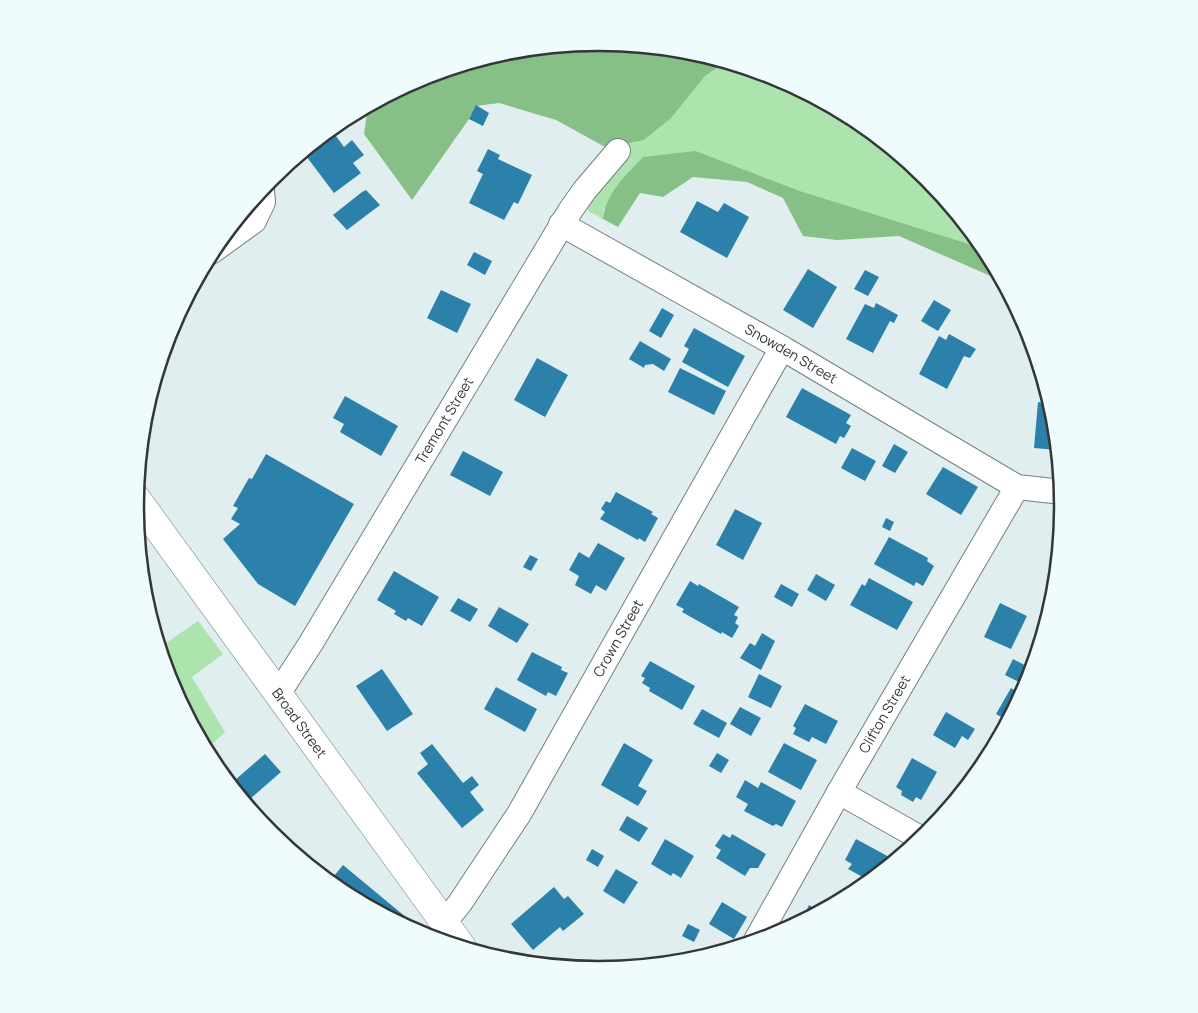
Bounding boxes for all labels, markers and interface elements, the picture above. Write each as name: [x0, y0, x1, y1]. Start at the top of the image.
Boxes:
street label: Snowden Street: [741, 319, 841, 388]
street label: Tremont Street: [410, 373, 478, 468]
street label: Crown Street: [588, 596, 647, 680]
street label: Clifton Street: [854, 671, 914, 757]
street label: Broad Street: [268, 684, 332, 762]

